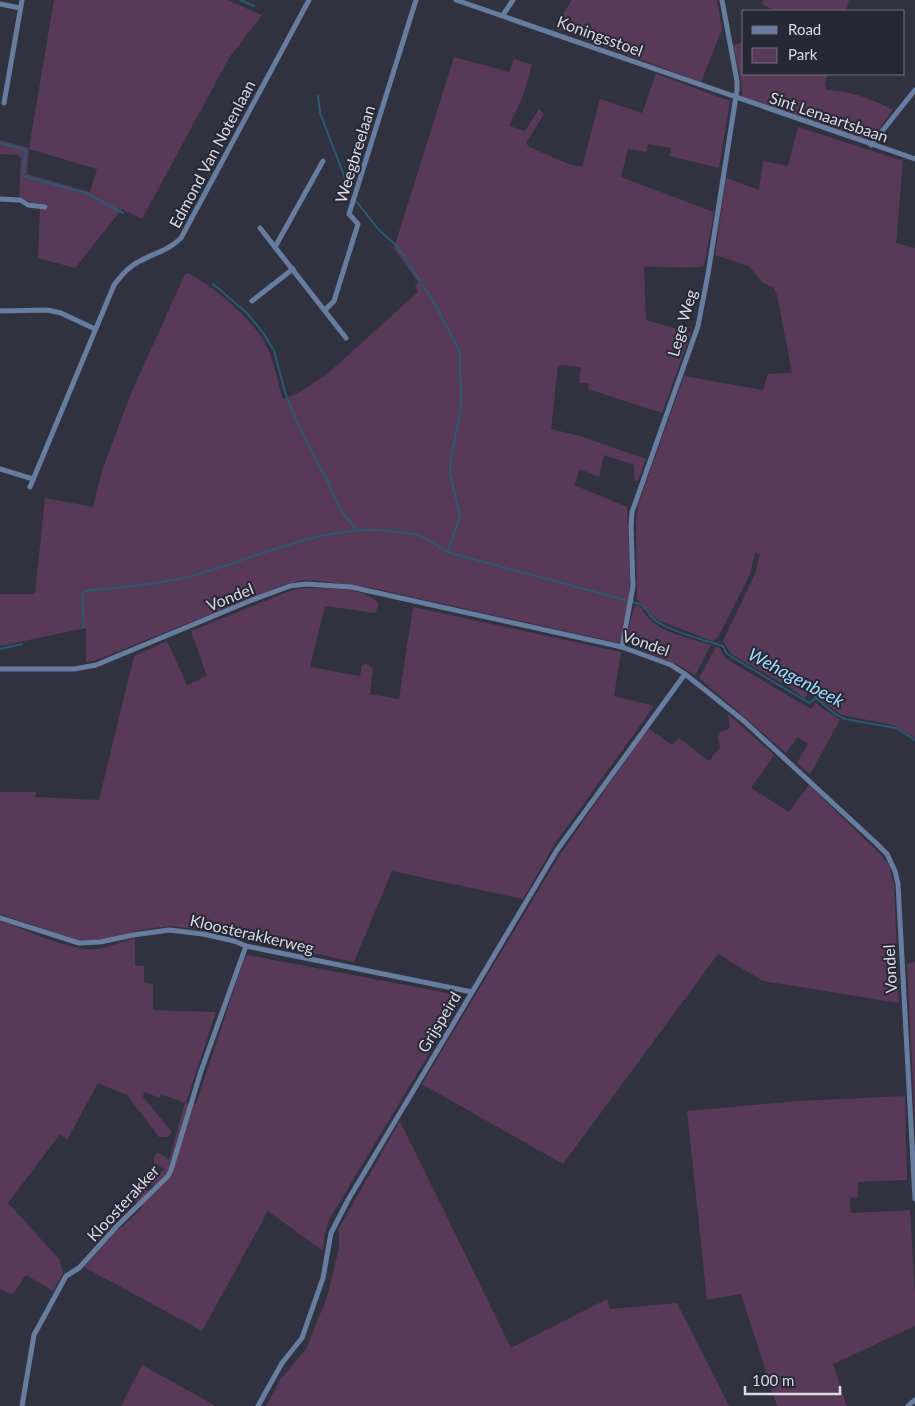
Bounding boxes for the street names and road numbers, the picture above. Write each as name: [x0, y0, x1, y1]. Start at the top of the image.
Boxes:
street label: Koningsstoel: [555, 11, 646, 60]
street label: Edmond Van Notenlaan: [165, 77, 259, 231]
street label: Sint Lenaartsbaan: [767, 87, 891, 146]
street label: Weegbreelaan: [331, 103, 378, 205]
street label: Lege Weg: [663, 287, 700, 359]
street label: Vondel: [204, 579, 256, 614]
street label: Vondel: [620, 626, 672, 659]
street label: Kloosterakkerweg: [188, 910, 316, 957]
street label: Vondel: [879, 944, 900, 994]
street label: Grijspeird: [413, 988, 464, 1056]
street label: Kloosterakker: [83, 1160, 163, 1245]

